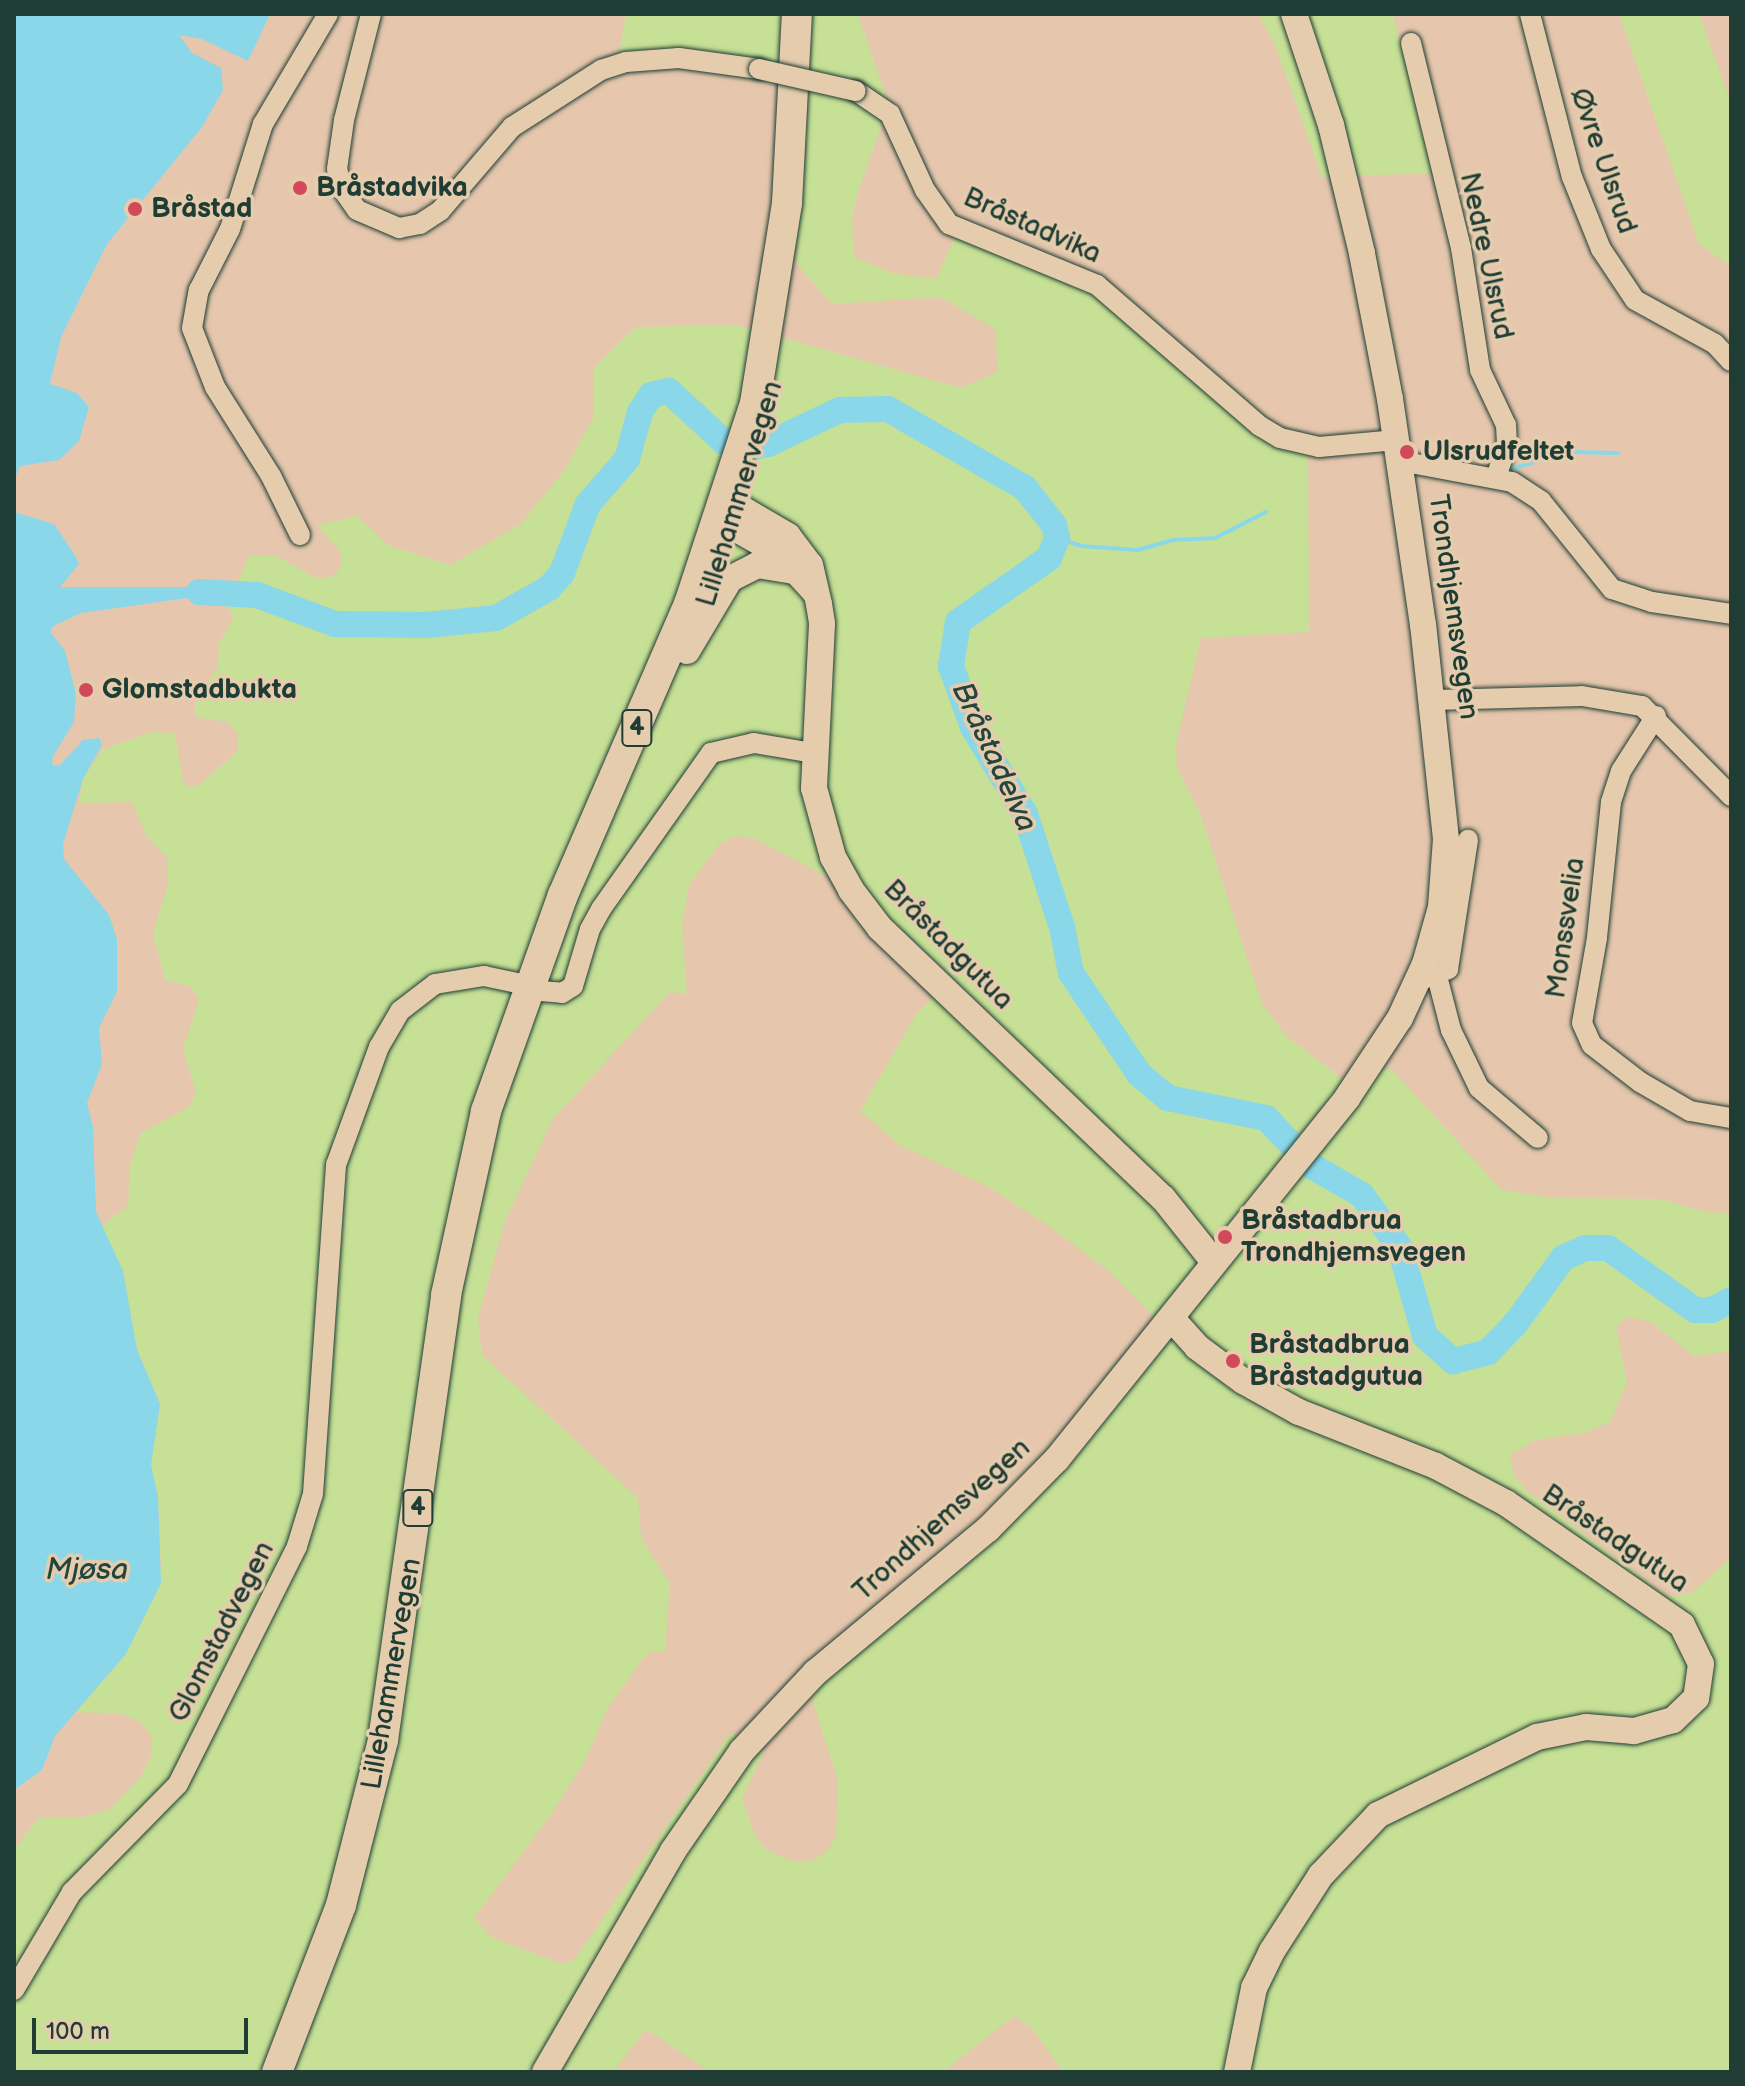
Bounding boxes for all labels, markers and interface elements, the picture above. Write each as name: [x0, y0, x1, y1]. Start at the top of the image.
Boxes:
street label: Øvre Ulsrud: [1562, 84, 1644, 238]
street label: Nedre Ulsrud: [1452, 169, 1520, 343]
place label: Bråstadvika: [316, 171, 468, 205]
marker: Bråstadvika: [291, 179, 309, 197]
street label: Bråstadvika: [958, 181, 1106, 271]
place label: Bråstad: [151, 192, 252, 226]
marker: Bråstad: [126, 200, 144, 218]
street label: Lillehammervegen: [690, 377, 790, 611]
place label: Ulsrudfeltet: [1423, 435, 1574, 469]
marker: Ulsrudfeltet: [1398, 443, 1416, 461]
street label: Trondhjemsvegen: [1421, 492, 1485, 722]
place label: Glomstadbukta: [102, 673, 297, 707]
water label: Bråstadelva: [944, 676, 1044, 838]
marker: Glomstadbukta: [77, 681, 95, 699]
road number: 4: [621, 706, 653, 750]
street label: Monssvelia: [1539, 855, 1593, 1001]
street label: Bråstadgutua: [876, 873, 1020, 1017]
place label: Bråstadbrua Trondhjemsvegen: [1241, 1204, 1466, 1270]
marker: Bråstadbrua Trondhjemsvegen: [1216, 1228, 1234, 1246]
place label: Bråstadbrua Bråstadgutua: [1249, 1328, 1423, 1394]
marker: Bråstadbrua Bråstadgutua: [1224, 1352, 1242, 1370]
street label: Trondhjemsvegen: [846, 1432, 1038, 1608]
street label: Bråstadgutua: [1535, 1478, 1695, 1600]
road number: 4: [402, 1486, 434, 1530]
street label: Glomstadvegen: [162, 1536, 282, 1728]
water label: Mjøsa: [46, 1552, 128, 1588]
street label: Lillehammervegen: [355, 1556, 429, 1792]
scale bar: [36, 2002, 252, 2052]
text: 100 m: [46, 2017, 110, 2046]

